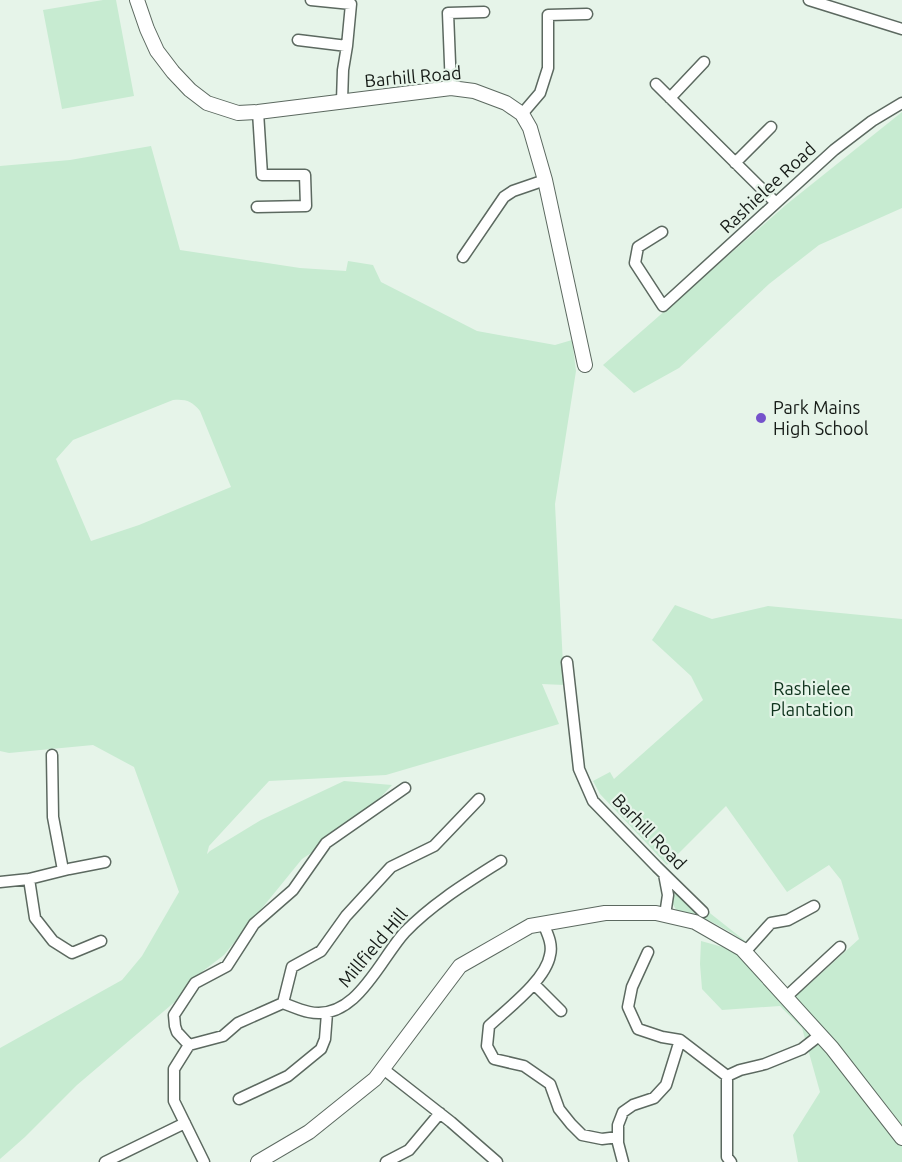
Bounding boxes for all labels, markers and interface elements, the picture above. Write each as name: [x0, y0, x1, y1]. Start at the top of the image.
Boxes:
street label: Barhill Road: [364, 62, 462, 90]
street label: Rashielee Road: [716, 138, 819, 237]
place label: Park Mains High School: [773, 397, 869, 438]
marker: Park Mains High School: [754, 411, 768, 425]
park label: Rashielee Plantation: [770, 678, 854, 719]
street label: Barhill Road: [609, 789, 691, 873]
street label: Millfield Hill: [334, 904, 411, 991]

